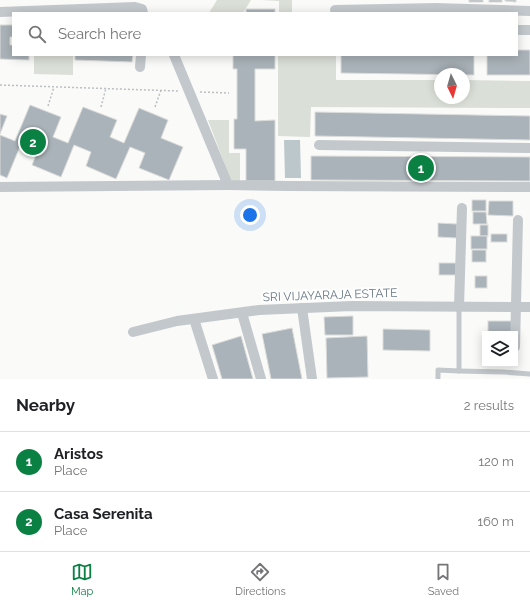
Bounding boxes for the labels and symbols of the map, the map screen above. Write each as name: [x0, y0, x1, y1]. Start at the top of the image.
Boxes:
north arrow: [434, 68, 470, 104]
pin: 2: [20, 127, 46, 157]
pin: 1: [408, 153, 434, 183]
your location: [240, 205, 260, 225]
street label: SRI VIJAYARAJA ESTATE: [262, 286, 398, 304]

